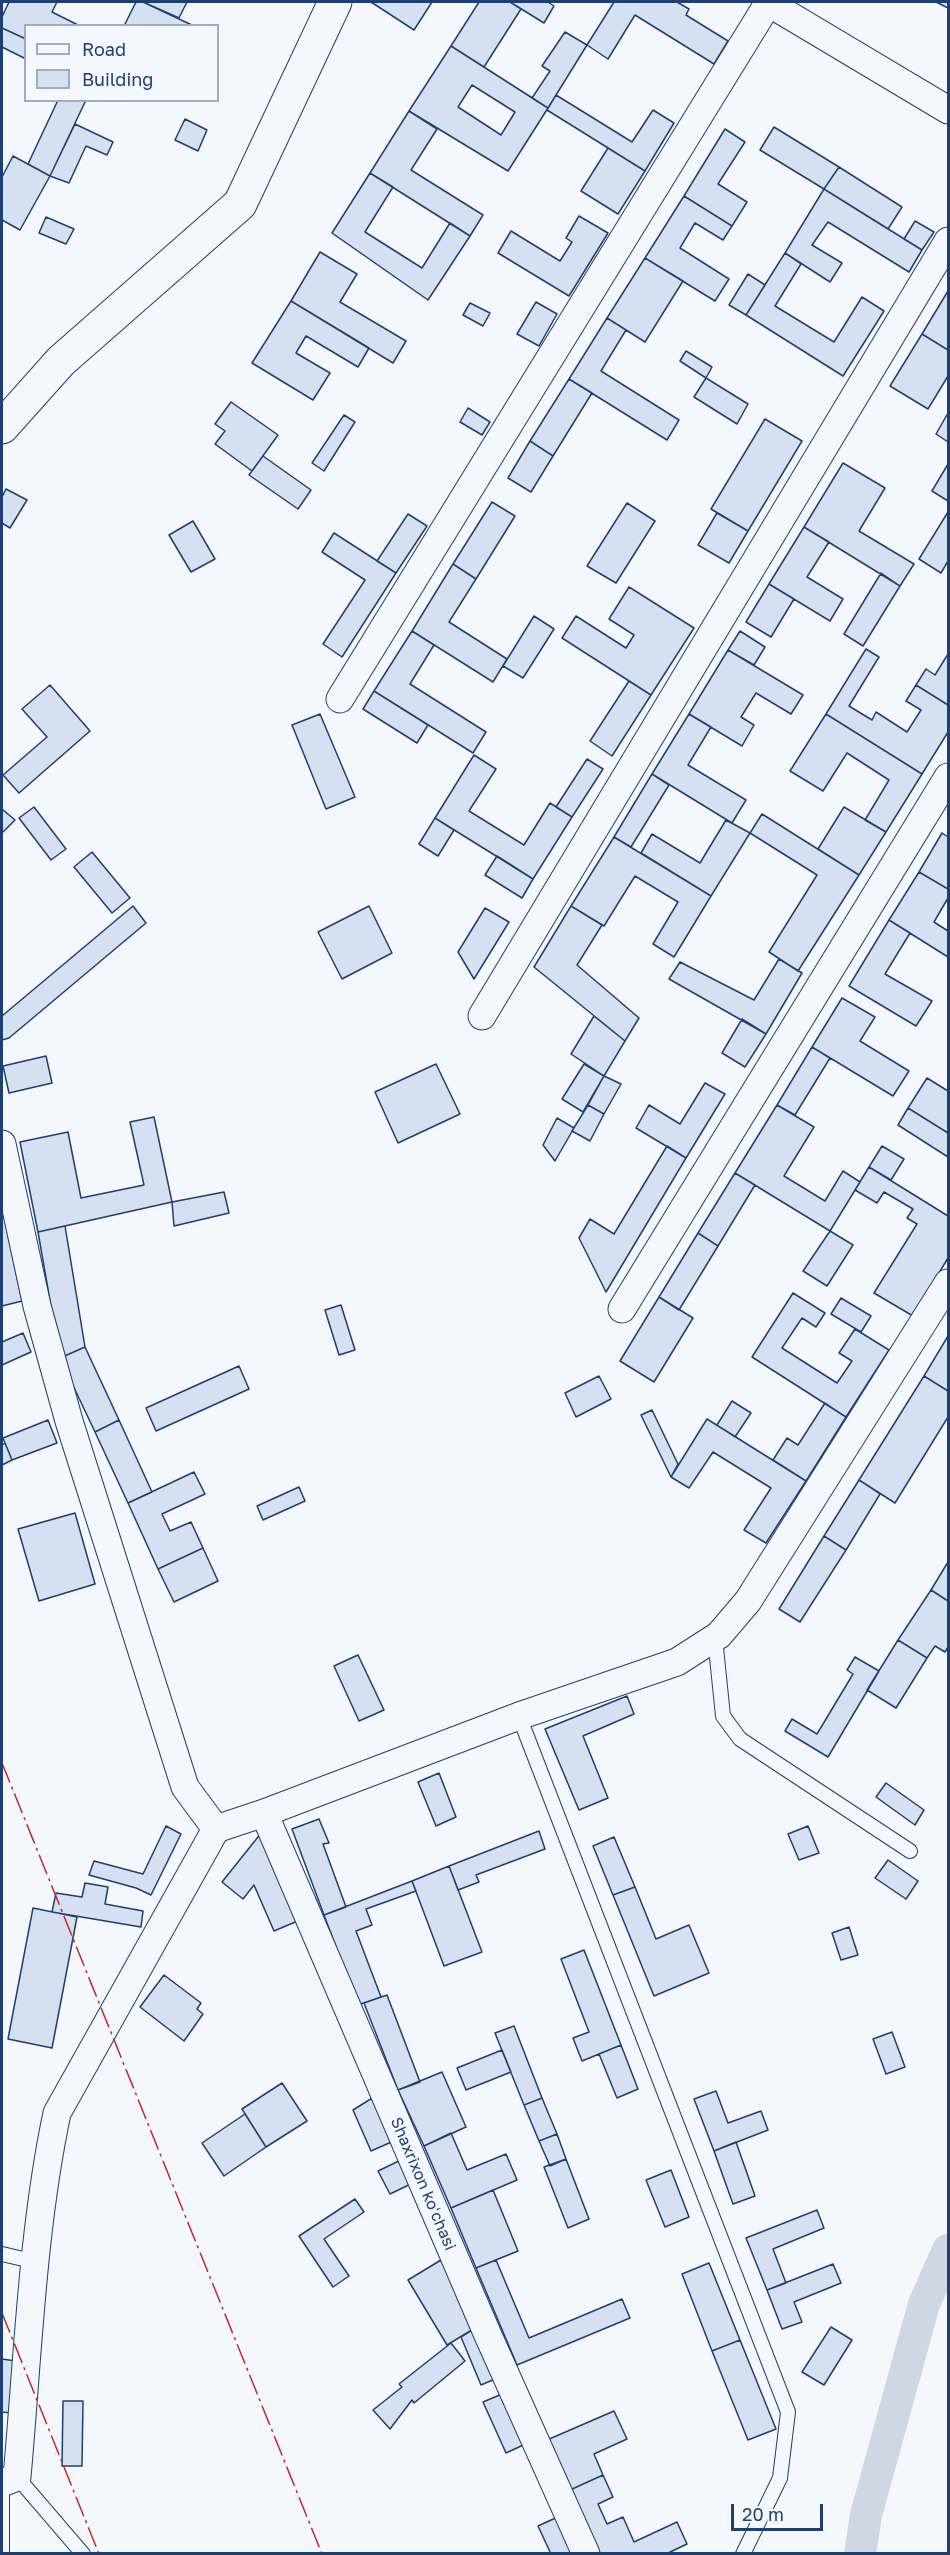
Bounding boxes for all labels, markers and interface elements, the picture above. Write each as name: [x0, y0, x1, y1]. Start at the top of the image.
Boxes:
legend: [24, 24, 219, 102]
text: Road: [82, 38, 126, 60]
text: Building: [82, 68, 153, 90]
street label: Shaxrixon koʻchasi: [386, 2115, 460, 2253]
scale bar: [734, 2492, 826, 2530]
text: 20 m: [742, 2503, 784, 2525]

